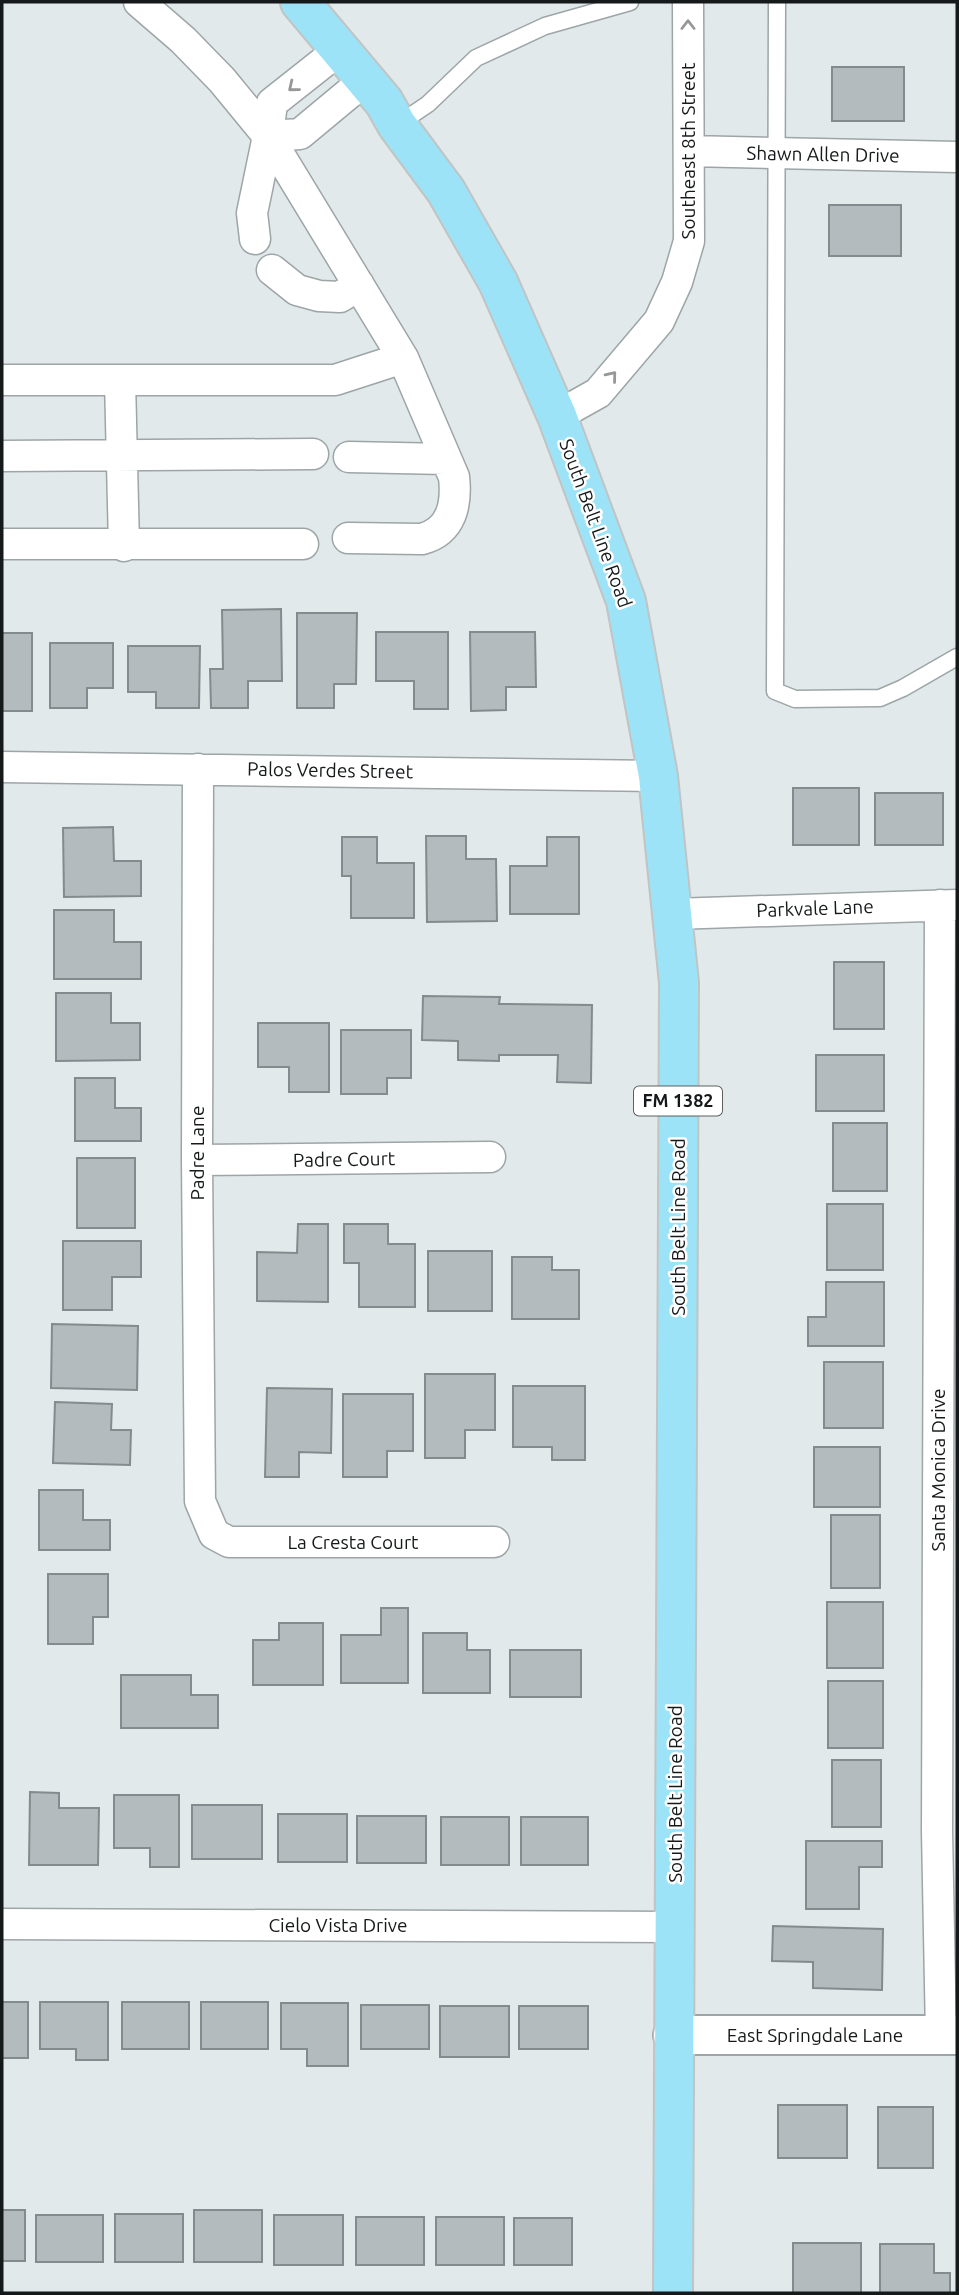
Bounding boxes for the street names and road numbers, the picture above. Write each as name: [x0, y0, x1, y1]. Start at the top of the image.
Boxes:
street label: Southeast 8th Street: [677, 62, 699, 240]
street label: Shawn Allen Drive: [746, 142, 900, 166]
street label: South Belt Line Road: [555, 436, 637, 610]
street label: Palos Verdes Street: [247, 758, 414, 782]
street label: Parkvale Lane: [756, 895, 874, 921]
road number: FM 1382: [634, 1086, 722, 1116]
street label: Padre Lane: [186, 1106, 208, 1200]
street label: South Belt Line Road: [667, 1138, 689, 1316]
street label: Padre Court: [293, 1147, 396, 1171]
street label: Santa Monica Drive: [927, 1388, 949, 1552]
street label: La Cresta Court: [287, 1531, 419, 1553]
street label: South Belt Line Road: [664, 1705, 686, 1883]
street label: Cielo Vista Drive: [268, 1914, 408, 1936]
street label: East Springdale Lane: [727, 2024, 903, 2046]

